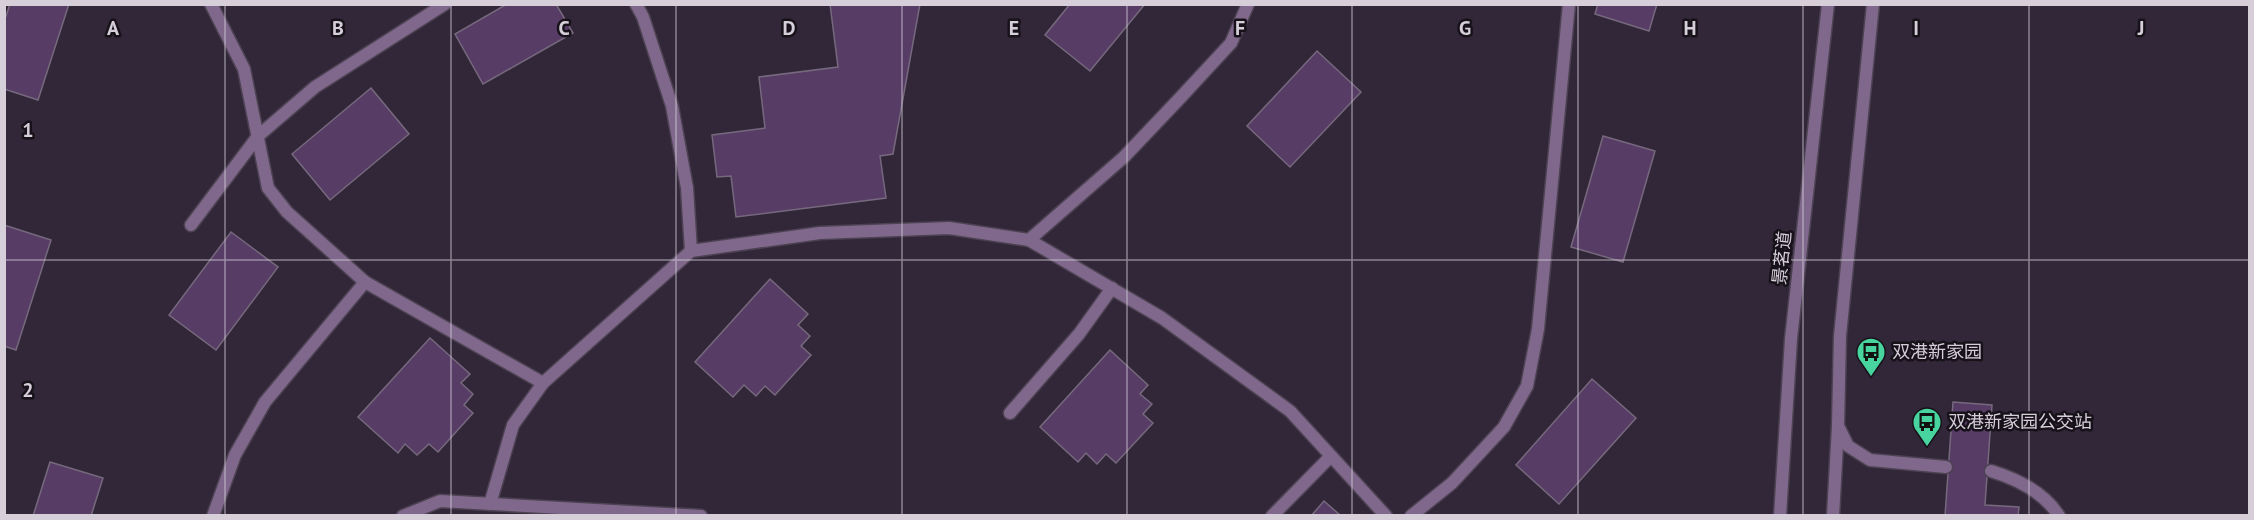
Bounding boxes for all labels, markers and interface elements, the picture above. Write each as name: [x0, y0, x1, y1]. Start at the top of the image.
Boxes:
text: A: [107, 15, 120, 41]
text: B: [332, 15, 344, 41]
text: C: [558, 15, 570, 41]
text: D: [783, 15, 796, 41]
text: E: [1009, 15, 1019, 41]
text: F: [1235, 15, 1245, 41]
text: G: [1459, 15, 1471, 41]
text: H: [1683, 15, 1697, 41]
text: I: [1913, 15, 1919, 41]
text: J: [2137, 15, 2144, 41]
text: 1: [22, 117, 34, 143]
street label: 景茗道: [1767, 230, 1796, 286]
bus stop icon: 双港新家园: [1855, 336, 1887, 378]
place label: 双港新家园: [1892, 340, 1982, 363]
text: 2: [22, 377, 34, 403]
bus stop icon: 双港新家园公交站: [1911, 406, 1943, 448]
place label: 双港新家园公交站: [1948, 410, 2092, 433]

